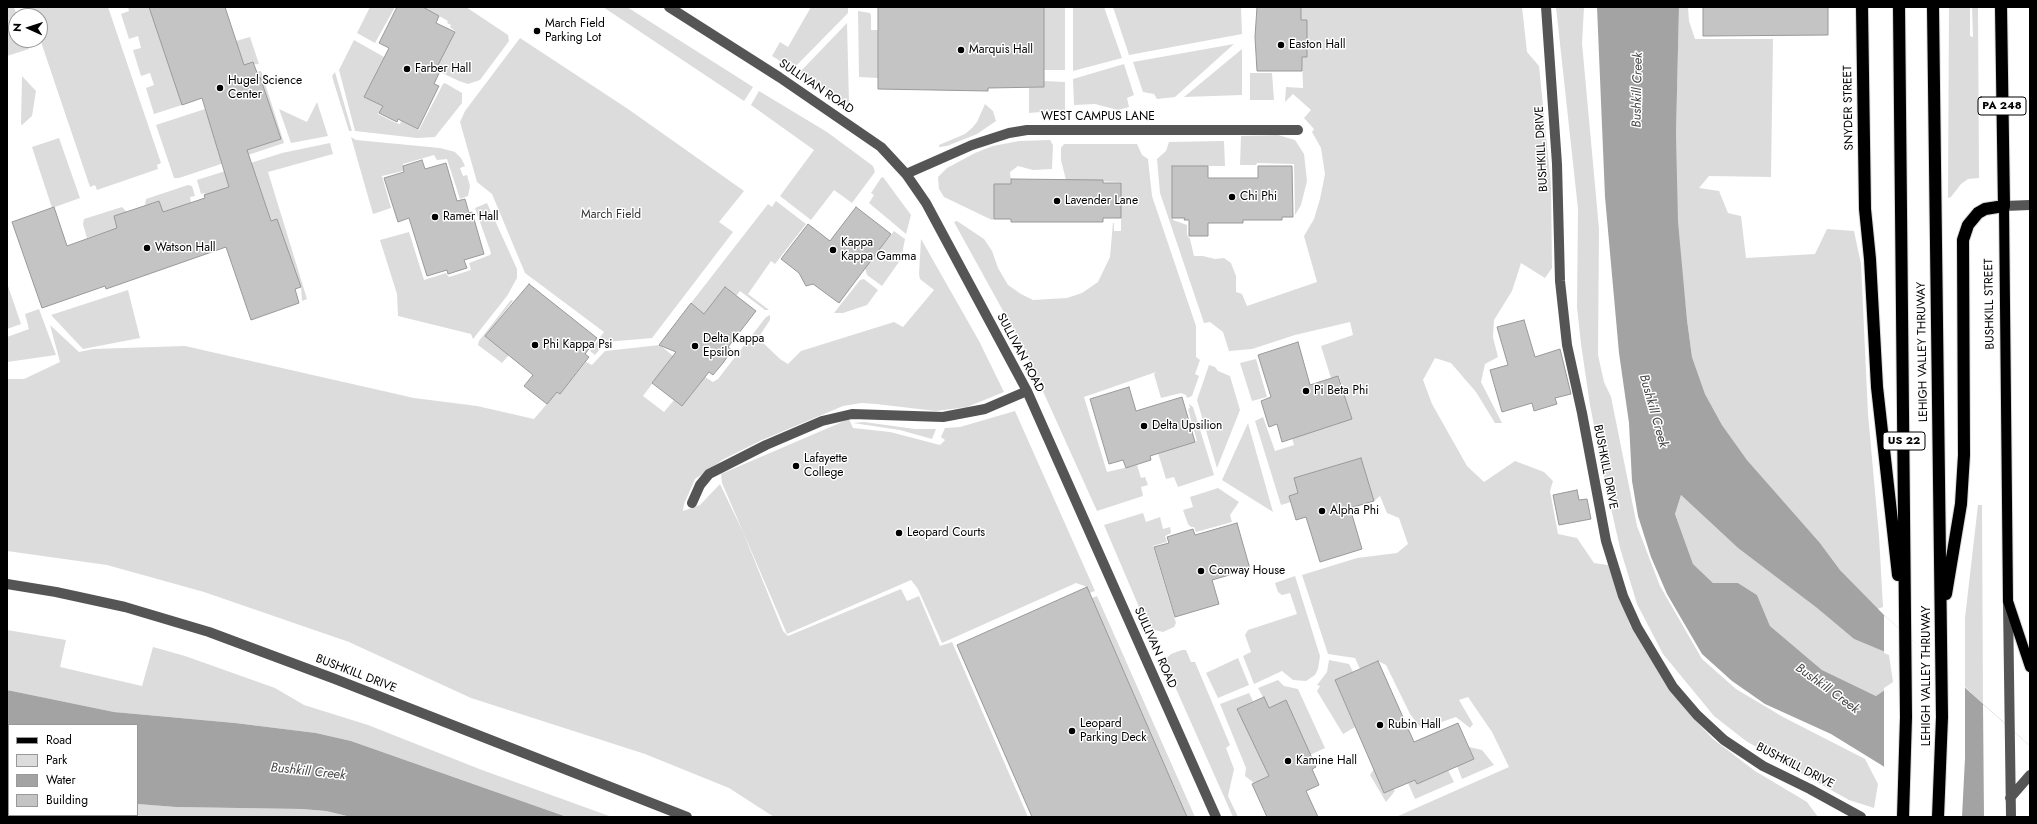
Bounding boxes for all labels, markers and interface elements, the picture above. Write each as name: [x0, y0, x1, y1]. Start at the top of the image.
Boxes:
north arrow: [8, 8, 48, 48]
place label: March Field Parking Lot: [545, 17, 605, 45]
text: N: [9, 23, 25, 32]
marker: March Field Parking Lot: [532, 26, 542, 36]
place label: Easton Hall: [1289, 38, 1345, 52]
marker: Easton Hall: [1276, 40, 1286, 50]
place label: Marquis Hall: [969, 43, 1033, 57]
marker: Marquis Hall: [956, 45, 966, 55]
water label: Bushkill Creek: [1630, 52, 1646, 128]
street label: SULLIVAN ROAD: [776, 57, 856, 117]
place label: Farber Hall: [415, 62, 471, 76]
marker: Farber Hall: [402, 64, 412, 74]
street label: SNYDER STREET: [1841, 65, 1857, 151]
place label: Hugel Science Center: [228, 74, 302, 102]
marker: Hugel Science Center: [215, 83, 225, 93]
road number: PA 248: [1978, 97, 2026, 115]
street label: BUSHKILL DRIVE: [1533, 106, 1551, 192]
street label: WEST CAMPUS LANE: [1041, 110, 1155, 124]
place label: Chi Phi: [1240, 190, 1277, 204]
marker: Chi Phi: [1227, 192, 1237, 202]
place label: Lavender Lane: [1065, 194, 1138, 208]
marker: Lavender Lane: [1052, 196, 1062, 206]
park label: March Field: [581, 208, 641, 222]
place label: Ramer Hall: [443, 210, 499, 224]
marker: Ramer Hall: [430, 212, 440, 222]
place label: Kappa Kappa Gamma: [841, 236, 916, 264]
place label: Watson Hall: [155, 241, 215, 255]
marker: Watson Hall: [142, 243, 152, 253]
marker: Kappa Kappa Gamma: [828, 245, 838, 255]
street label: BUSHKILL STREET: [1982, 258, 1998, 350]
street label: LEHIGH VALLEY THRUWAY: [1915, 282, 1931, 422]
street label: SULLIVAN ROAD: [993, 311, 1047, 395]
place label: Delta Kappa Epsilon: [703, 332, 764, 360]
place label: Phi Kappa Psi: [543, 338, 612, 352]
marker: Phi Kappa Psi: [530, 340, 540, 350]
marker: Delta Kappa Epsilon: [690, 341, 700, 351]
water label: Bushkill Creek: [1635, 373, 1671, 449]
place label: Pi Beta Phi: [1314, 384, 1368, 398]
marker: Pi Beta Phi: [1301, 386, 1311, 396]
place label: Delta Upsilion: [1152, 419, 1222, 433]
marker: Delta Upsilion: [1139, 421, 1149, 431]
street label: BUSHKILL DRIVE: [1590, 424, 1620, 510]
road number: US 22: [1883, 432, 1925, 450]
place label: Lafayette College: [804, 452, 848, 480]
marker: Lafayette College: [791, 461, 801, 471]
place label: Alpha Phi: [1330, 504, 1379, 518]
marker: Alpha Phi: [1317, 506, 1327, 516]
place label: Leopard Courts: [907, 526, 985, 540]
marker: Leopard Courts: [894, 528, 904, 538]
place label: Conway House: [1209, 564, 1285, 578]
marker: Conway House: [1196, 566, 1206, 576]
street label: SULLIVAN ROAD: [1131, 605, 1179, 691]
street label: LEHIGH VALLEY THRUWAY: [1920, 606, 1934, 746]
street label: BUSHKILL DRIVE: [313, 652, 399, 696]
water label: Bushkill Creek: [1792, 661, 1862, 717]
place label: Leopard Parking Deck: [1080, 717, 1147, 745]
place label: Rubin Hall: [1388, 718, 1441, 732]
marker: Rubin Hall: [1375, 720, 1385, 730]
legend: [8, 724, 138, 816]
marker: Leopard Parking Deck: [1067, 726, 1077, 736]
text: Road: [46, 731, 72, 749]
street label: BUSHKILL DRIVE: [1753, 740, 1837, 792]
text: Park: [46, 751, 67, 769]
place label: Kamine Hall: [1296, 754, 1357, 768]
marker: Kamine Hall: [1283, 756, 1293, 766]
water label: Bushkill Creek: [270, 760, 346, 784]
text: Water: [46, 771, 76, 789]
text: Building: [46, 791, 88, 809]

